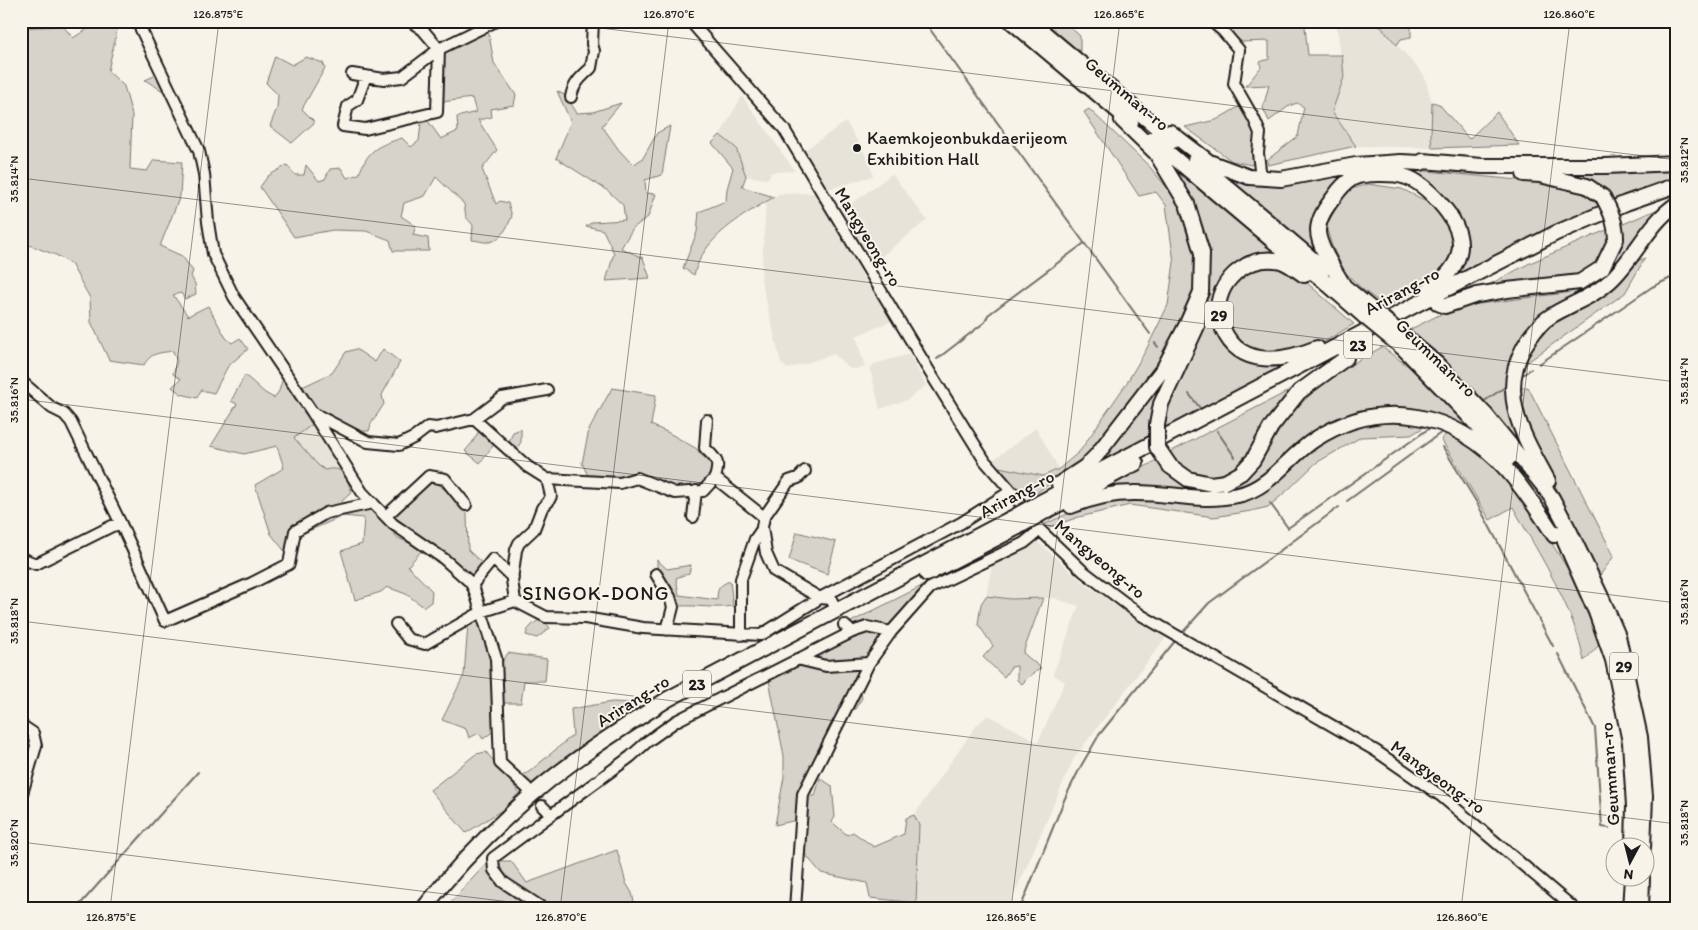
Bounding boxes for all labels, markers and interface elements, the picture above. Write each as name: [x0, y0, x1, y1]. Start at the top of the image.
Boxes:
text: 126.875°E: [193, 7, 243, 21]
text: 126.870°E: [643, 7, 695, 21]
text: 126.865°E: [1094, 7, 1145, 21]
text: 126.860°E: [1543, 7, 1595, 21]
street label: Geumman-ro: [1080, 52, 1174, 136]
place label: Kaemkojeonbukdaerijeom Exhibition Hall: [867, 127, 1067, 170]
text: 35.812°N: [1677, 137, 1691, 183]
marker: Kaemkojeonbukdaerijeom Exhibition Hall: [851, 142, 863, 154]
text: 35.814°N: [7, 156, 21, 202]
street label: Mangyeong-ro: [830, 183, 906, 291]
street label: Arirang-ro: [1361, 262, 1443, 320]
road number: 29: [1205, 302, 1233, 328]
street label: Geumman-ro: [1391, 314, 1481, 402]
road number: 23: [1344, 332, 1372, 358]
text: 35.814°N: [1677, 358, 1691, 404]
text: 35.816°N: [7, 377, 21, 423]
street label: Arirang-ro: [976, 465, 1058, 523]
street label: Mangyeong-ro: [1050, 515, 1150, 603]
text: 35.816°N: [1677, 579, 1691, 625]
district label: SINGOK-DONG: [522, 581, 670, 605]
text: 35.818°N: [7, 598, 21, 644]
road number: 29: [1610, 652, 1638, 679]
street label: Arirang-ro: [593, 670, 673, 732]
road number: 23: [683, 671, 711, 698]
street label: Geumman-ro: [1595, 722, 1625, 826]
street label: Mangyeong-ro: [1386, 735, 1490, 819]
text: 35.818°N: [1677, 800, 1691, 846]
text: 35.820°N: [7, 819, 21, 867]
north arrow: [1606, 838, 1656, 888]
text: N: [1623, 865, 1634, 883]
text: 126.875°E: [86, 910, 136, 924]
text: 126.870°E: [535, 910, 587, 924]
text: 126.865°E: [986, 910, 1037, 924]
text: 126.860°E: [1436, 910, 1488, 924]

